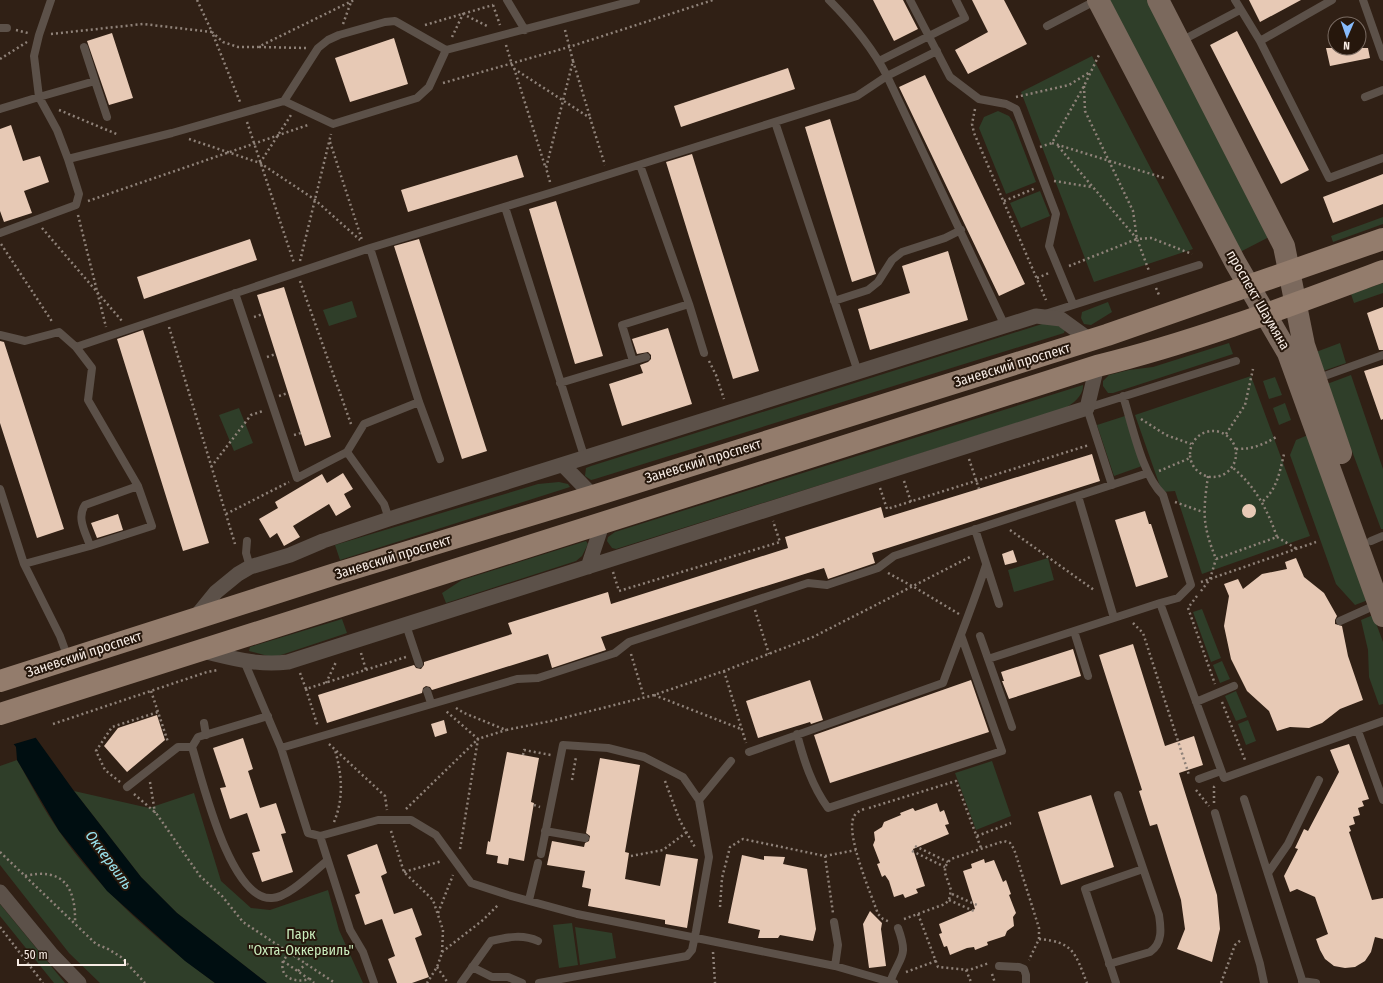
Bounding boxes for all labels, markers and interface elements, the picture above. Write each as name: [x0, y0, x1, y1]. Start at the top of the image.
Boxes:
north arrow: [1327, 16, 1367, 56]
text: N: [1343, 39, 1350, 52]
street label: проспект Шаумяна: [1223, 247, 1293, 353]
street label: Заневский проспект: [952, 339, 1072, 391]
street label: Заневский проспект: [643, 435, 763, 487]
street label: Заневский проспект: [333, 531, 453, 583]
street label: Заневский проспект: [24, 627, 144, 681]
water label: Оккервиль: [82, 827, 136, 893]
park label: Парк "Охта-Оккервиль": [248, 926, 354, 959]
scale bar: [18, 941, 125, 967]
text: 50 m: [24, 948, 48, 962]

